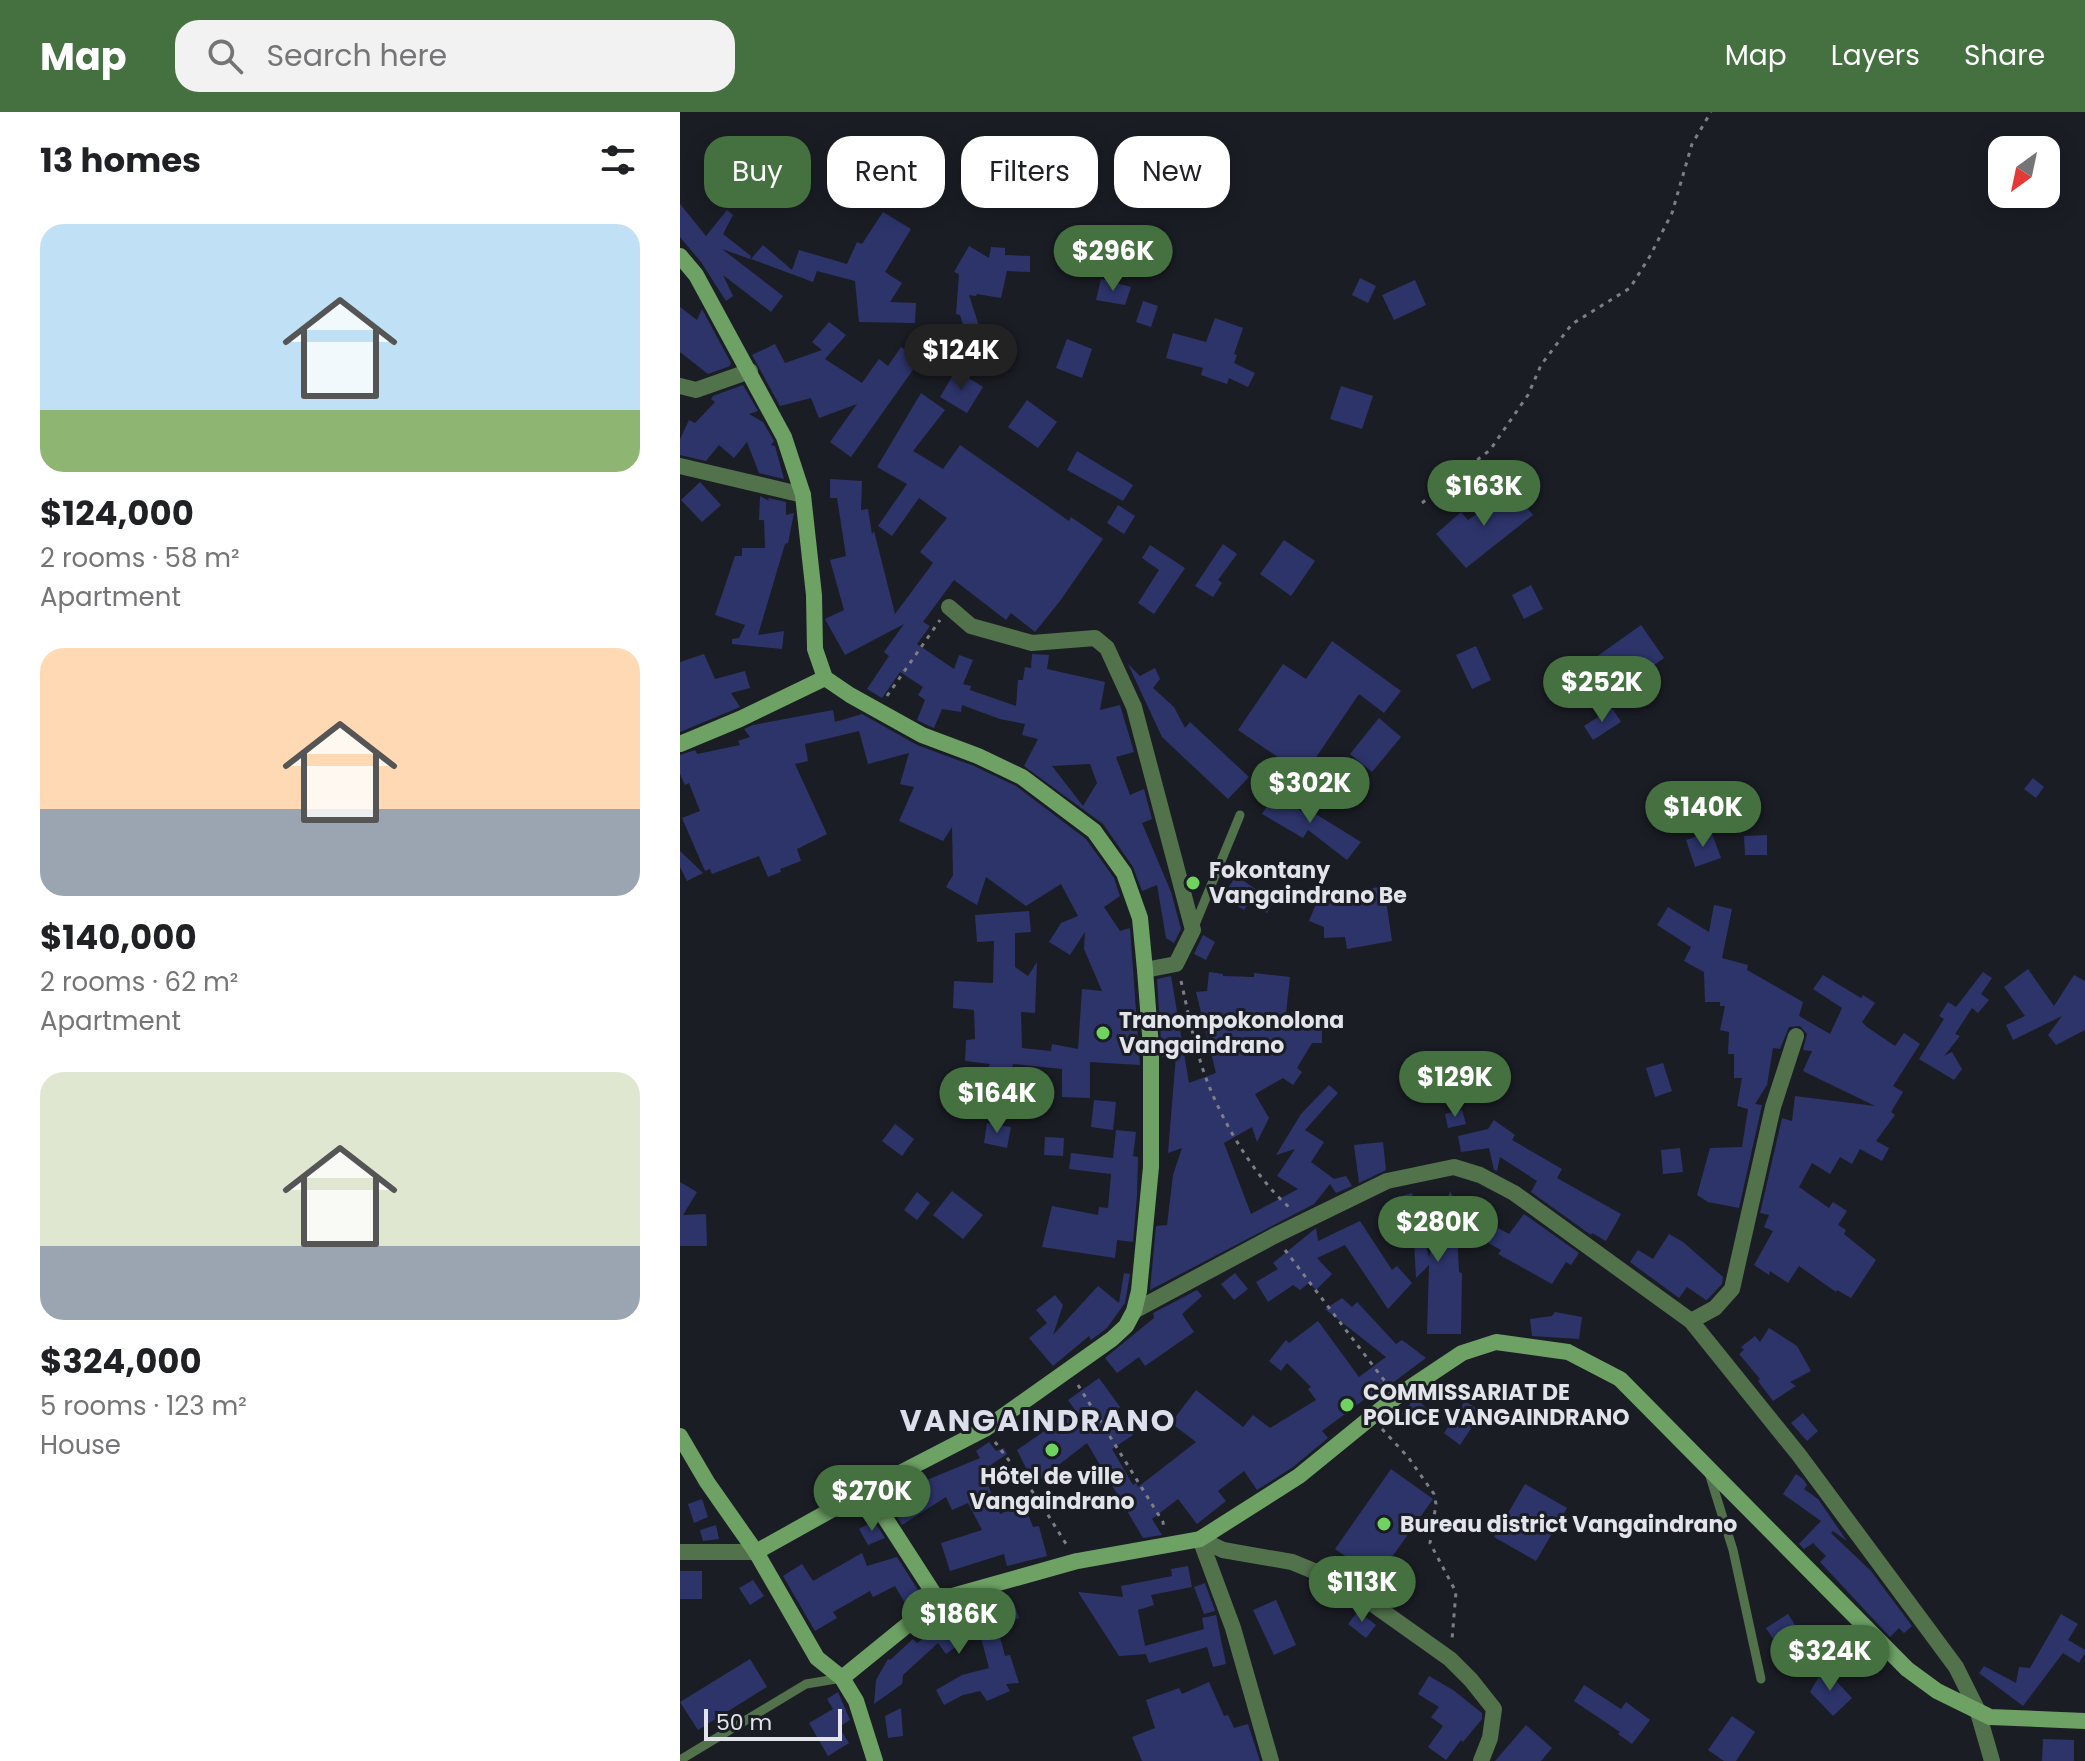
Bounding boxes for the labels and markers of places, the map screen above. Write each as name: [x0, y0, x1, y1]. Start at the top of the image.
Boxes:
pin: $296K: [1057, 225, 1169, 293]
pin: $124K: [905, 324, 1017, 392]
pin: $163K: [1428, 460, 1540, 528]
pin: $252K: [1546, 656, 1658, 724]
pin: $302K: [1254, 757, 1366, 825]
pin: $140K: [1647, 781, 1759, 849]
place label: Fokontany Vangaindrano Be: [1209, 855, 1407, 911]
marker: Fokontany Vangaindrano Be: [1184, 874, 1202, 892]
place label: Tranompokonolona Vangaindrano: [1119, 1005, 1344, 1061]
marker: Tranompokonolona Vangaindrano: [1094, 1024, 1112, 1042]
pin: $129K: [1399, 1051, 1511, 1119]
pin: $164K: [941, 1067, 1053, 1135]
pin: $280K: [1382, 1196, 1494, 1264]
place label: COMMISSARIAT DE POLICE VANGAINDRANO: [1363, 1377, 1630, 1433]
marker: COMMISSARIAT DE POLICE VANGAINDRANO: [1338, 1396, 1356, 1414]
marker: Hôtel de ville Vangaindrano: [1043, 1441, 1061, 1459]
place label: Hôtel de ville Vangaindrano: [969, 1461, 1135, 1517]
pin: $270K: [816, 1465, 928, 1533]
place label: Bureau district Vangaindrano: [1400, 1509, 1737, 1540]
marker: Bureau district Vangaindrano: [1375, 1515, 1393, 1533]
pin: $113K: [1306, 1556, 1418, 1624]
pin: $186K: [903, 1588, 1015, 1656]
pin: $324K: [1774, 1625, 1886, 1693]

